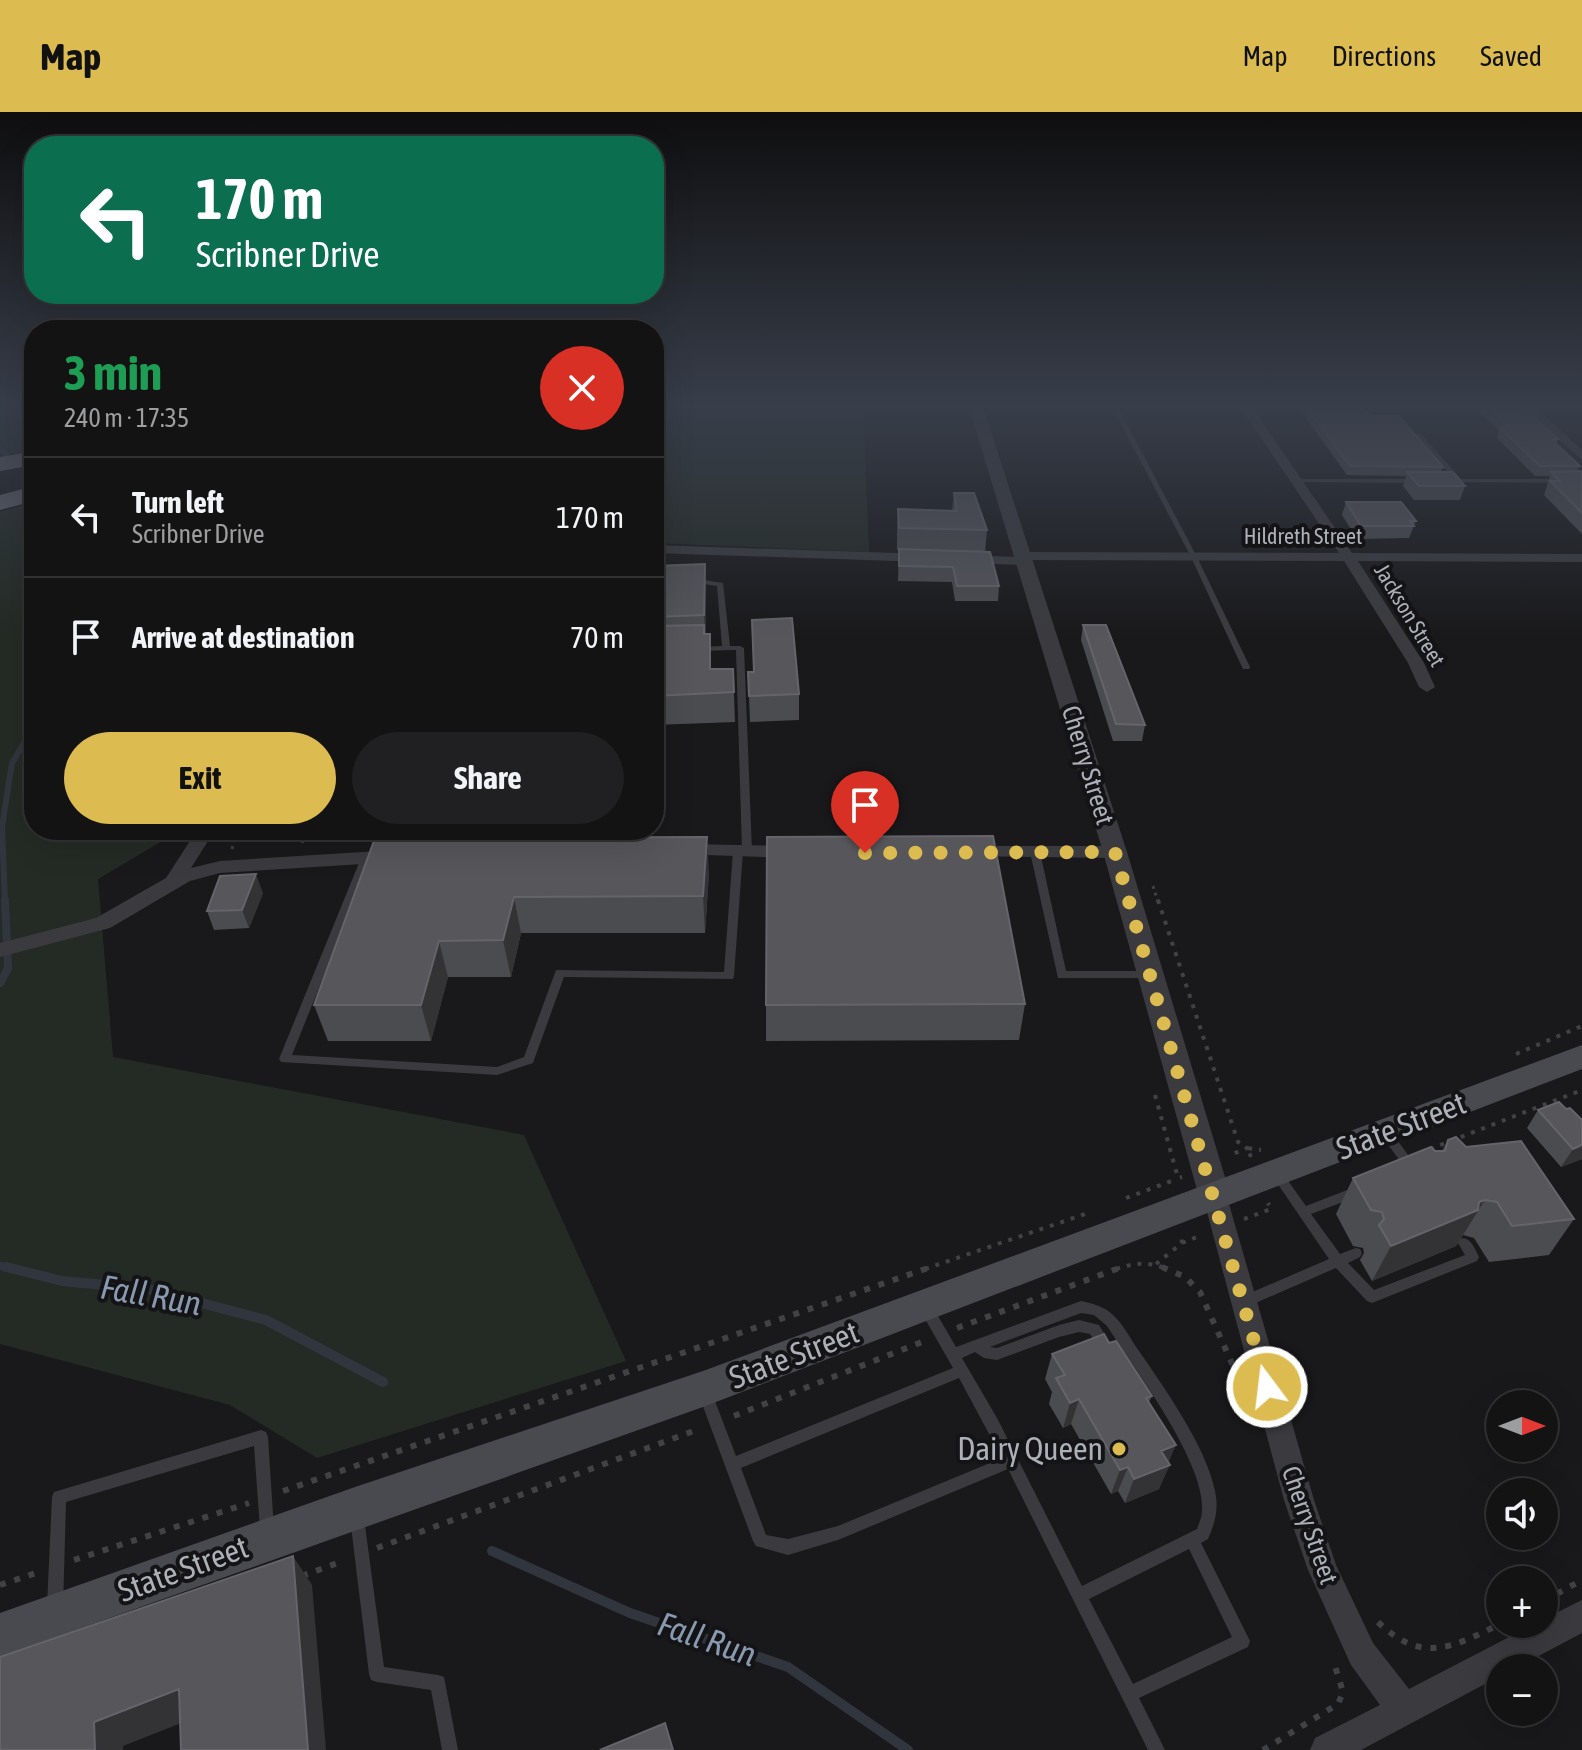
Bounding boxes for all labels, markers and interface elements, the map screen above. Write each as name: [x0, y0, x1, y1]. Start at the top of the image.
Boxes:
text: Map: [40, 35, 101, 78]
text: Map: [1243, 40, 1288, 72]
text: Directions: [1332, 40, 1436, 72]
text: Saved: [1480, 40, 1542, 72]
text: 170 m: [196, 167, 323, 231]
icon: left: [64, 168, 168, 272]
text: Scribner Drive: [196, 233, 380, 275]
text: 3 min: [64, 345, 162, 400]
button: close: [540, 346, 624, 430]
text: 240 m · 17:35: [64, 403, 189, 433]
text: Turn left: [132, 485, 224, 519]
icon: left: [64, 495, 108, 539]
text: 170 m: [556, 500, 624, 534]
text: Scribner Drive: [132, 519, 265, 549]
street label: Hildreth Street: [1244, 523, 1362, 549]
street label: Jackson Street: [1369, 559, 1451, 671]
icon: arrive: [64, 615, 108, 659]
text: Arrive at destination: [132, 620, 354, 654]
text: 70 m: [570, 620, 624, 654]
street label: Cherry Street: [1056, 702, 1120, 828]
button: Exit: [64, 732, 336, 824]
button: Share: [352, 732, 624, 824]
pin: [831, 771, 899, 853]
icon: arrive: [843, 783, 887, 827]
street label: State Street: [1331, 1084, 1471, 1167]
water label: Fall Run: [98, 1266, 204, 1323]
street label: State Street: [724, 1313, 864, 1396]
position arrow: [1225, 1345, 1309, 1429]
north arrow: [1486, 1390, 1558, 1462]
map controls: [1486, 1390, 1558, 1726]
place label: Dairy Queen: [957, 1430, 1103, 1467]
marker: Dairy Queen: [1110, 1440, 1128, 1458]
street label: Cherry Street: [1276, 1462, 1344, 1588]
button: sound: [1486, 1478, 1558, 1550]
street label: State Street: [113, 1528, 253, 1609]
button: +: [1486, 1566, 1558, 1638]
water label: Fall Run: [653, 1604, 761, 1673]
button: −: [1486, 1654, 1558, 1726]

